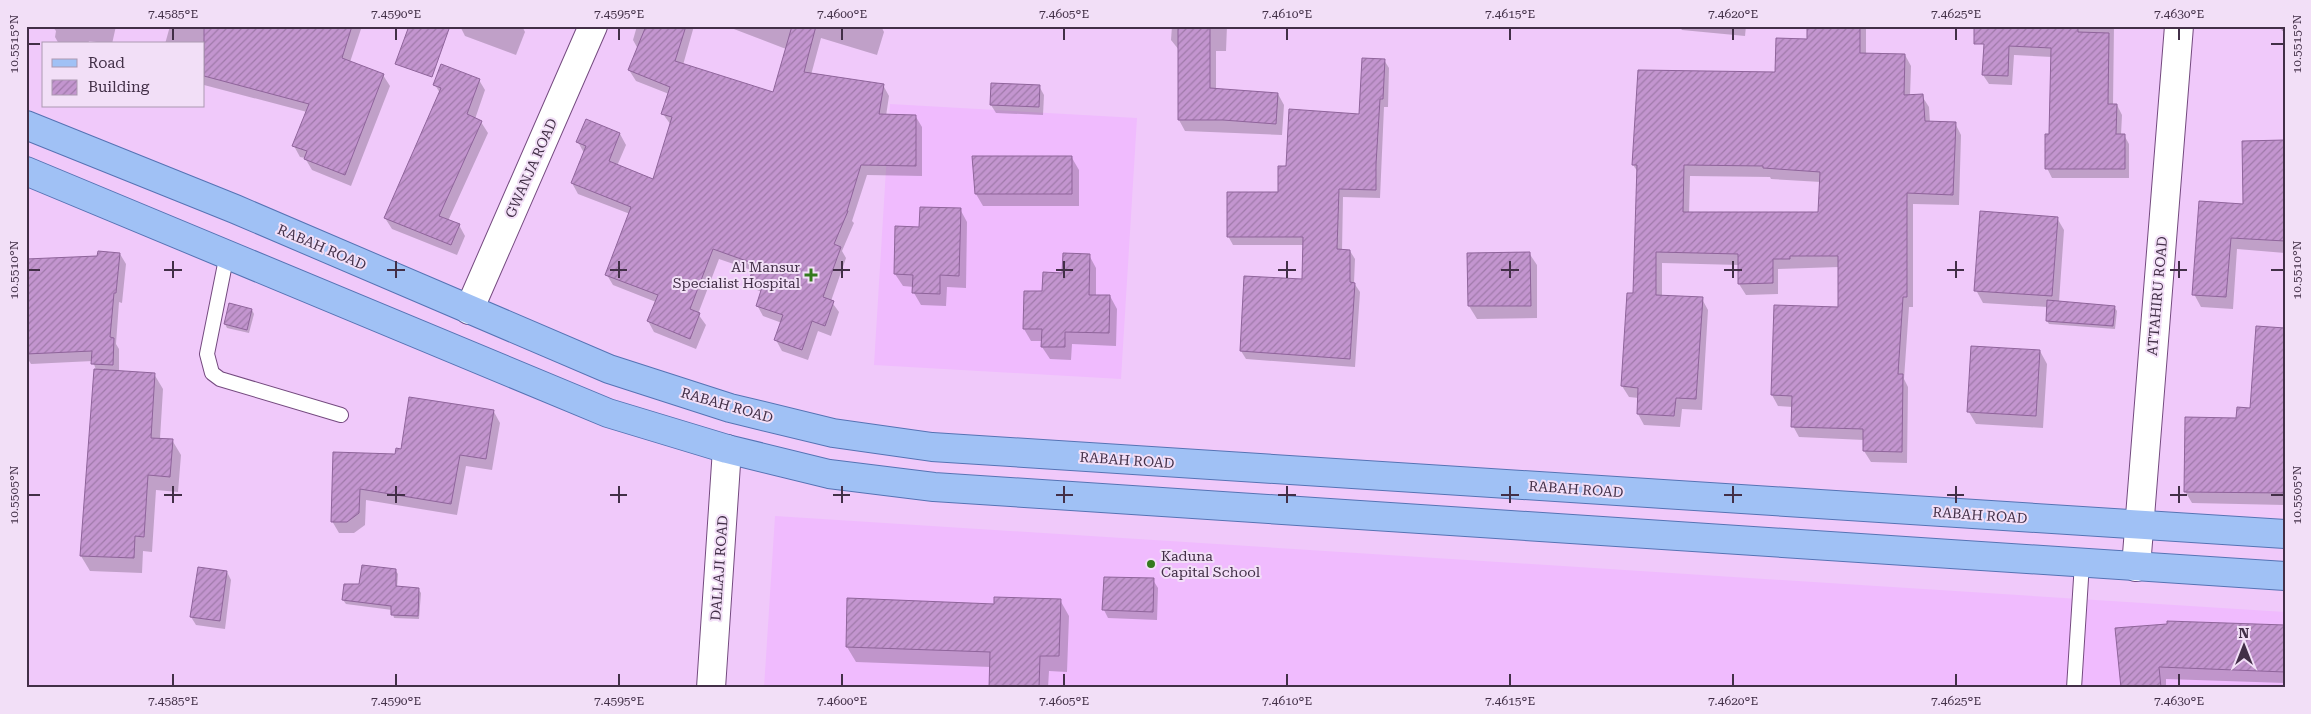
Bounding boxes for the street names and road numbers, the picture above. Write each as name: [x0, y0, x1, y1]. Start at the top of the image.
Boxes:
street label: GWANJA ROAD: [502, 116, 560, 220]
street label: RABAH ROAD: [275, 221, 369, 273]
street label: ATTAHIRU ROAD: [2144, 235, 2170, 356]
street label: RABAH ROAD: [679, 384, 775, 426]
street label: RABAH ROAD: [1079, 449, 1175, 471]
street label: RABAH ROAD: [1528, 478, 1624, 500]
street label: RABAH ROAD: [1932, 504, 2028, 526]
street label: DALLAJI ROAD: [707, 515, 731, 621]

